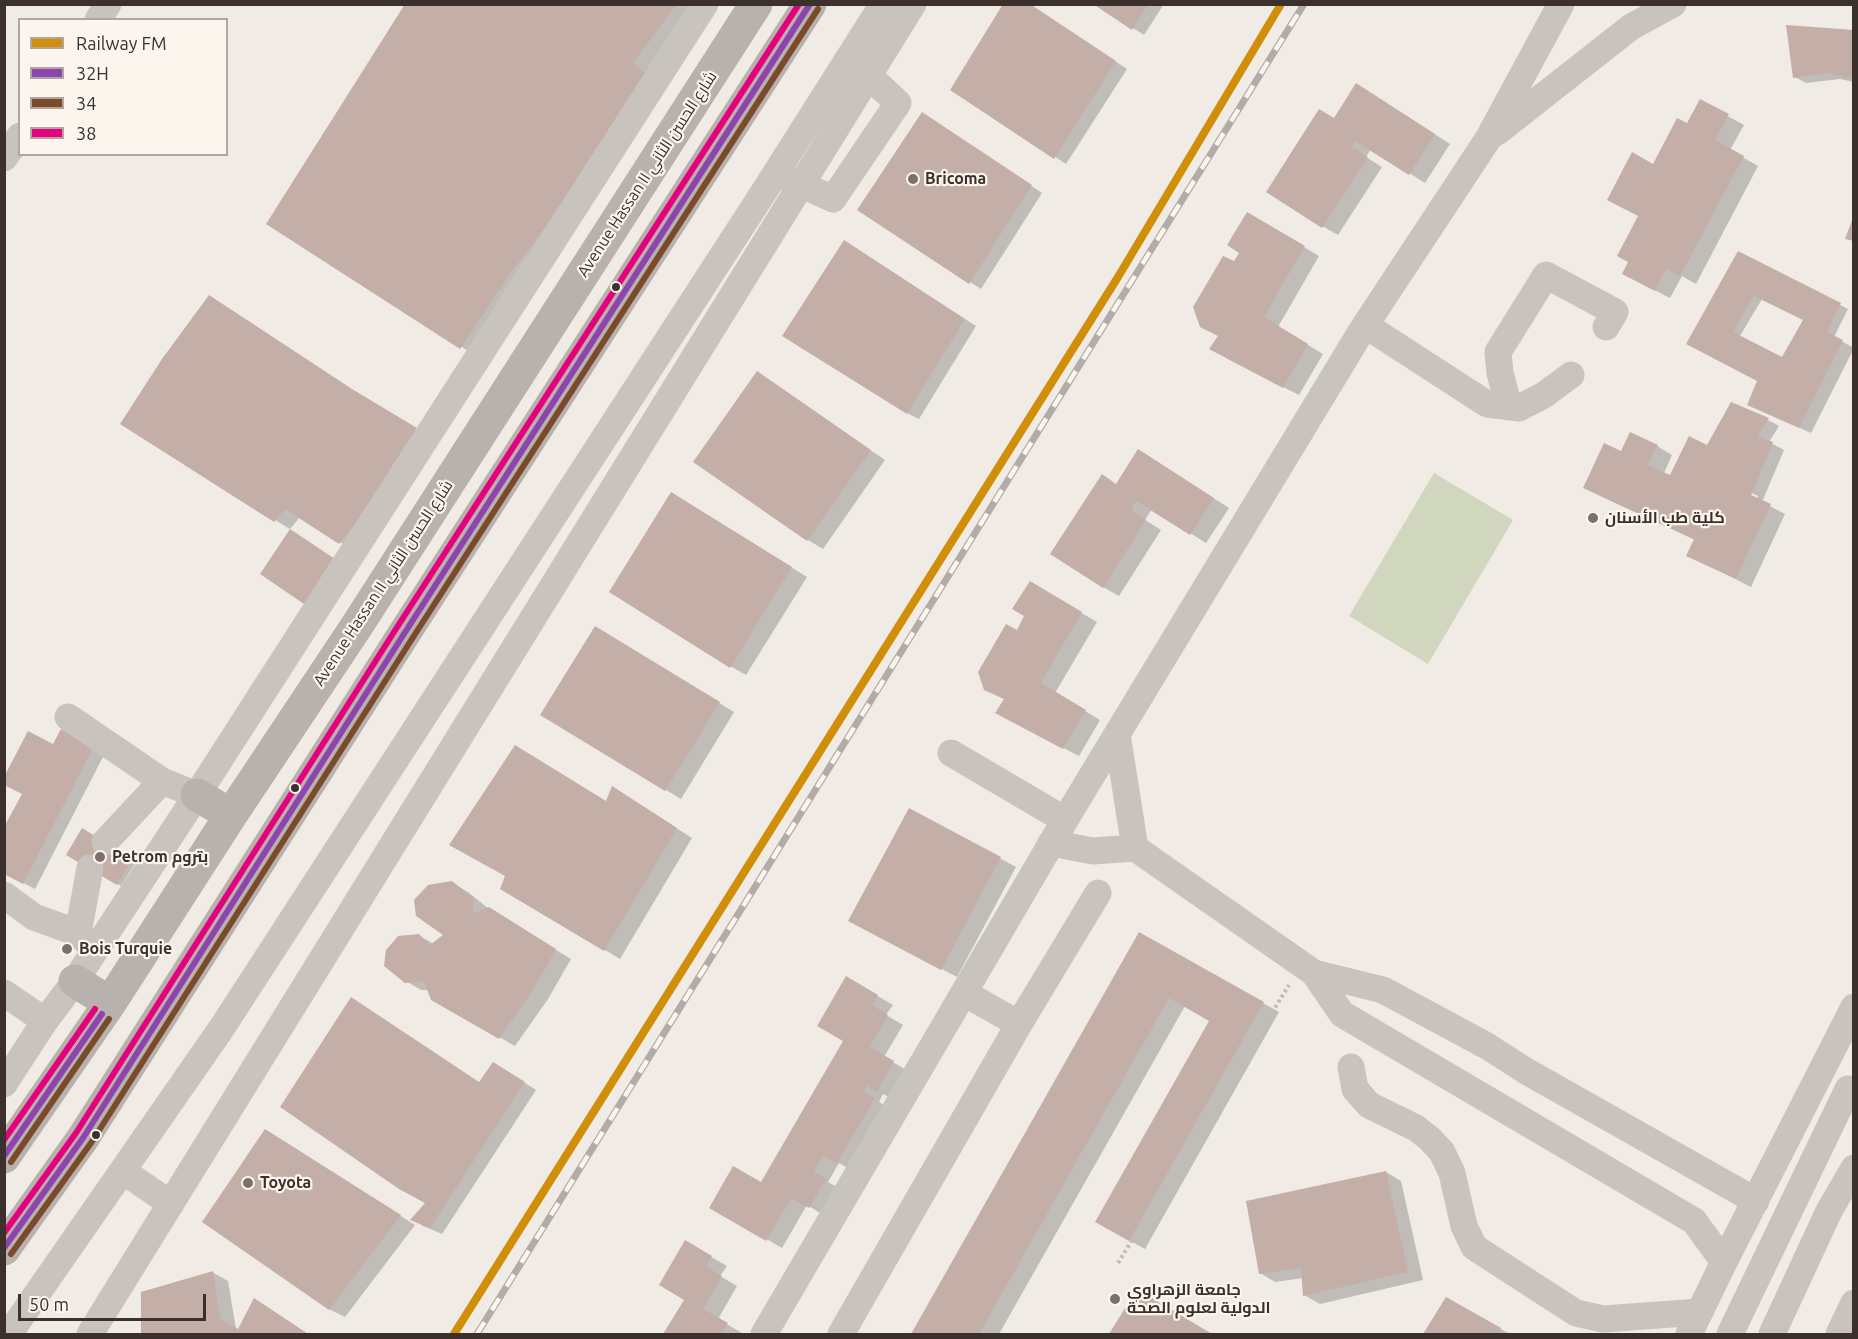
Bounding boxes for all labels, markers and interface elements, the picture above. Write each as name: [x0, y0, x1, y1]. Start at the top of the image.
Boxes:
legend: [18, 18, 228, 156]
text: Railway FM: [76, 33, 167, 53]
text: 32H: [76, 63, 109, 83]
street label: Avenue Hassan II شارع الحسن الثاني: [573, 67, 721, 281]
text: 34: [76, 93, 96, 113]
text: 38: [76, 123, 96, 143]
place label: Bricoma: [925, 169, 986, 189]
marker: Bricoma: [906, 172, 920, 186]
unlabelled marker: [610, 281, 622, 293]
street label: Avenue Hassan II شارع الحسن الثاني: [309, 476, 457, 690]
place label: كلية طب الأسنان: [1605, 508, 1725, 528]
marker: كلية طب الأسنان: [1586, 511, 1600, 525]
unlabelled marker: [289, 782, 301, 794]
place label: Petrom بتروم: [112, 847, 208, 867]
marker: Petrom بتروم: [93, 850, 107, 864]
place label: Bois Turquie: [79, 939, 172, 959]
marker: Bois Turquie: [60, 942, 74, 956]
unlabelled marker: [90, 1129, 102, 1141]
place label: Toyota: [260, 1173, 311, 1193]
marker: Toyota: [241, 1176, 255, 1190]
place label: جامعة الزهراوي الدولية لعلوم الصحة: [1127, 1280, 1270, 1318]
scale bar: [21, 1282, 208, 1320]
marker: جامعة الزهراوي الدولية لعلوم الصحة: [1108, 1292, 1122, 1306]
text: 50 m: [29, 1294, 69, 1314]

